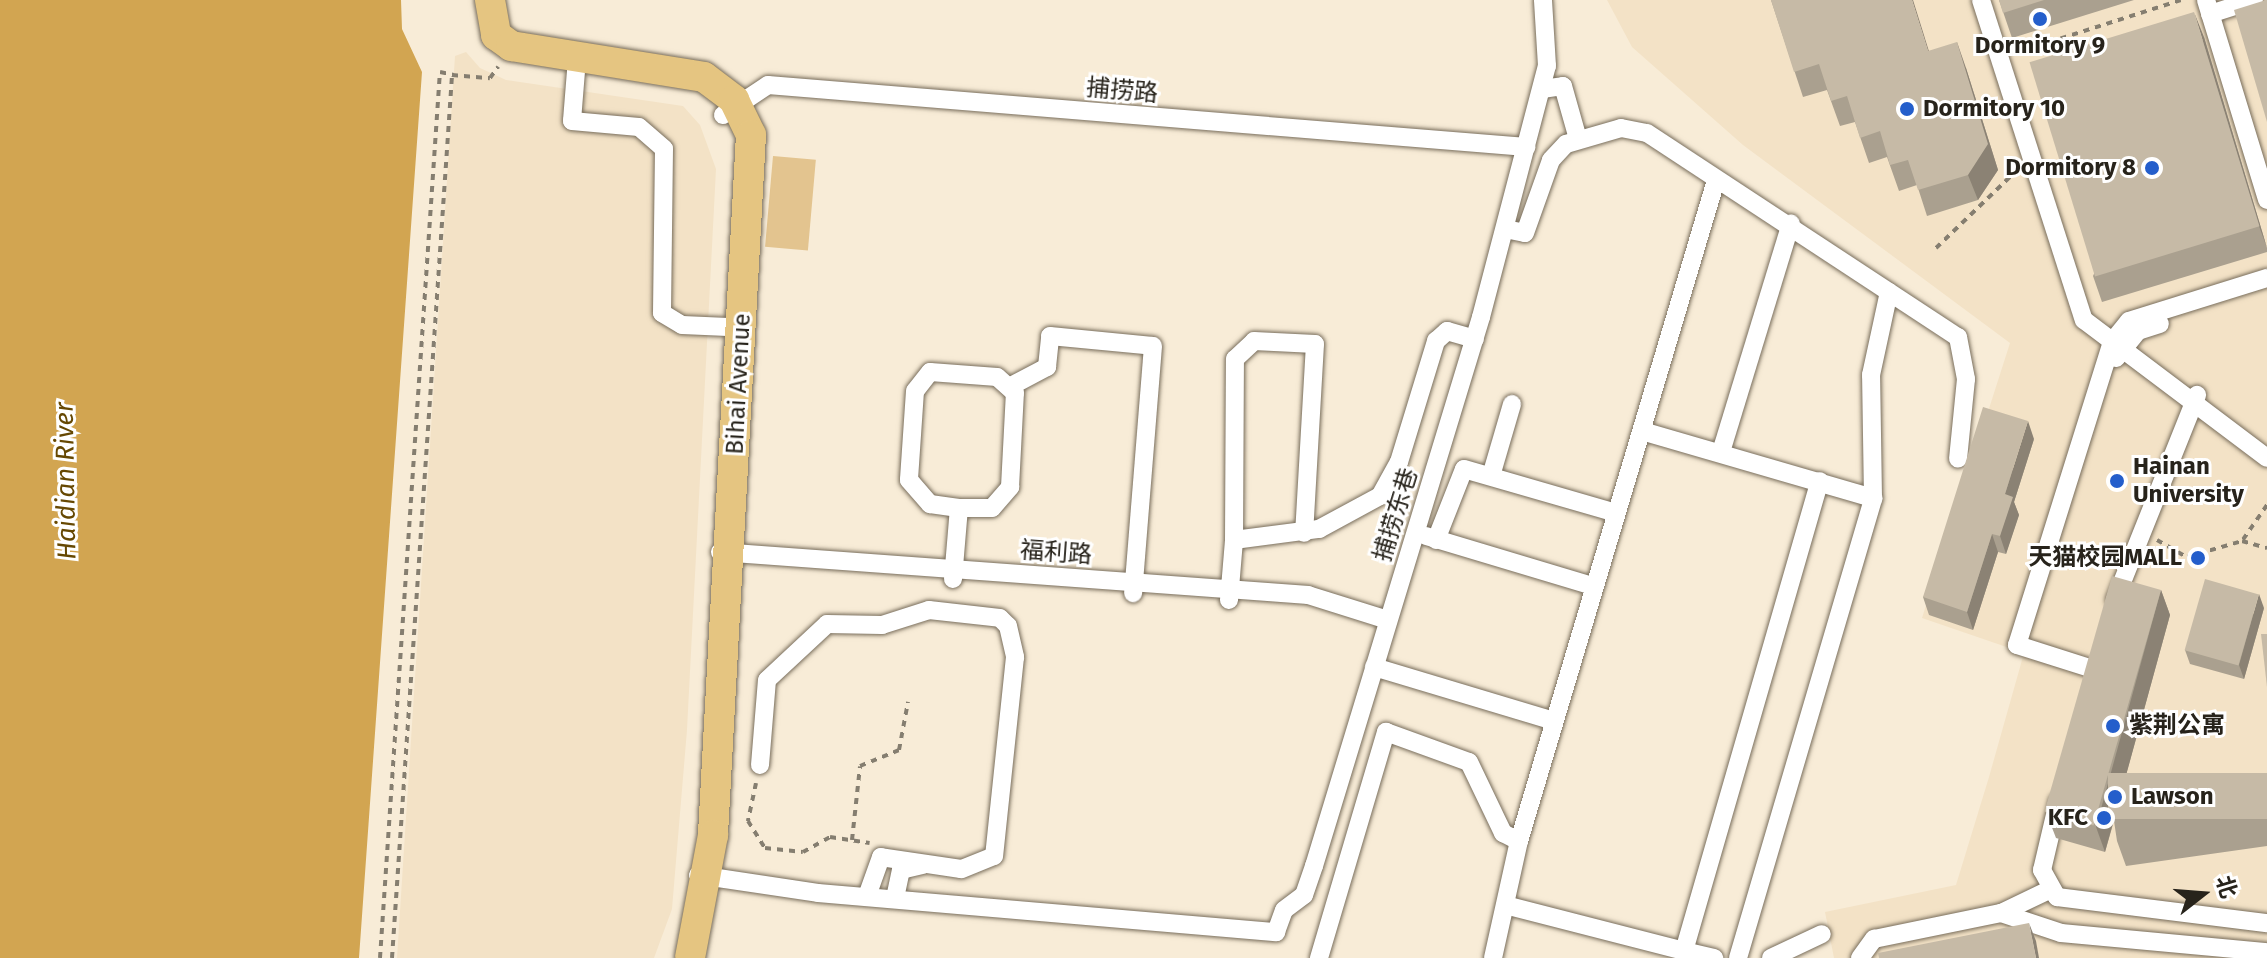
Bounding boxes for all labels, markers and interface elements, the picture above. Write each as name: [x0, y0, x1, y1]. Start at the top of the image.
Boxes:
marker: Dormitory 9: [2031, 10, 2049, 28]
place label: Dormitory 9: [1975, 32, 2105, 60]
street label: 捕捞路: [1085, 74, 1159, 108]
place label: Dormitory 10: [1923, 95, 2065, 123]
marker: Dormitory 10: [1898, 100, 1916, 118]
place label: Dormitory 8: [2005, 154, 2136, 182]
marker: Dormitory 8: [2143, 159, 2161, 177]
street label: Bihai Avenue: [721, 313, 757, 455]
water label: Haidian River: [49, 402, 83, 560]
place label: Hainan University: [2133, 453, 2244, 509]
street label: 捕捞东巷: [1368, 465, 1424, 565]
marker: Hainan University: [2108, 472, 2126, 490]
street label: 福利路: [1019, 536, 1093, 570]
place label: 天猫校园MALL: [2028, 544, 2182, 572]
marker: 天猫校园MALL: [2189, 549, 2207, 567]
place label: 紫荆公寓: [2129, 712, 2225, 740]
marker: 紫荆公寓: [2104, 717, 2122, 735]
place label: Lawson: [2131, 783, 2214, 811]
marker: Lawson: [2106, 788, 2124, 806]
place label: KFC: [2048, 804, 2088, 832]
marker: KFC: [2095, 809, 2113, 827]
north arrow: [2163, 854, 2243, 934]
text: 北: [2210, 872, 2243, 901]

